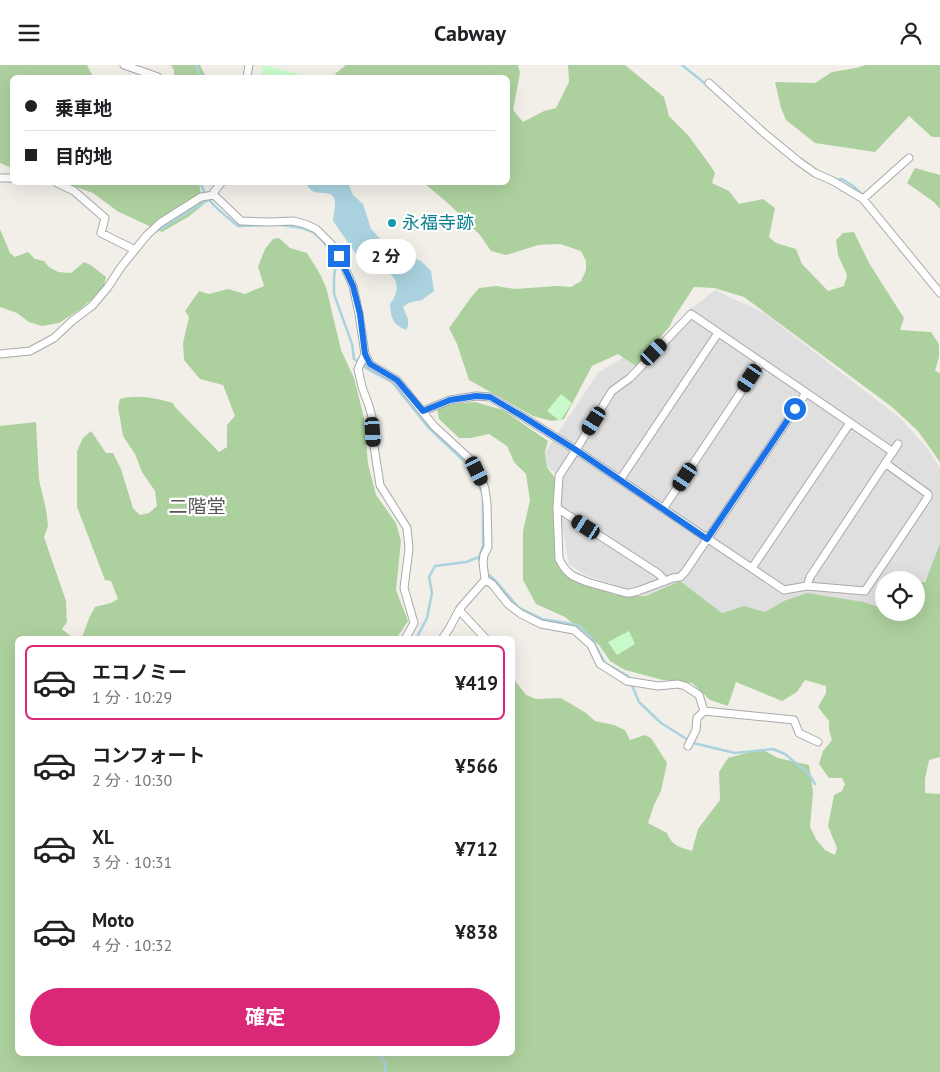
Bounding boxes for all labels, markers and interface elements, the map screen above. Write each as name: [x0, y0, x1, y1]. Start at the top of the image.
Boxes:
icon: menu: [15, 19, 43, 47]
text: Cabway: [434, 19, 506, 47]
icon: person: [897, 19, 925, 47]
text: 乗車地: [55, 96, 112, 120]
text: 目的地: [55, 144, 112, 168]
place label: 永福寺跡: [402, 211, 474, 234]
marker: 永福寺跡: [386, 217, 398, 229]
callout: 2 分: [356, 239, 416, 273]
route end: [328, 245, 350, 267]
text: 2 分: [371, 246, 401, 266]
car: [638, 336, 669, 368]
car: [735, 361, 764, 395]
route start: [784, 398, 806, 420]
car: [579, 404, 608, 438]
car: [364, 417, 381, 447]
car: [463, 454, 490, 488]
car: [670, 460, 699, 494]
district label: 二階堂: [168, 494, 226, 518]
car: [569, 513, 602, 541]
map controls: [875, 571, 925, 621]
button: locate: [875, 571, 925, 621]
icon: car: [32, 660, 77, 705]
text: エコノミー: [92, 660, 187, 684]
text: ¥419: [455, 671, 498, 695]
text: 1 分 · 10:29: [92, 687, 172, 707]
icon: car: [32, 743, 77, 788]
text: コンフォート: [92, 743, 205, 767]
text: ¥566: [455, 754, 498, 778]
text: 2 分 · 10:30: [92, 770, 172, 790]
text: XL: [92, 825, 114, 849]
icon: car: [32, 826, 77, 871]
text: ¥712: [455, 837, 498, 861]
text: 3 分 · 10:31: [92, 852, 172, 872]
text: Moto: [92, 908, 134, 932]
icon: car: [32, 909, 77, 954]
text: ¥838: [455, 920, 498, 944]
text: 4 分 · 10:32: [92, 935, 172, 955]
button: 確定: [30, 988, 500, 1046]

